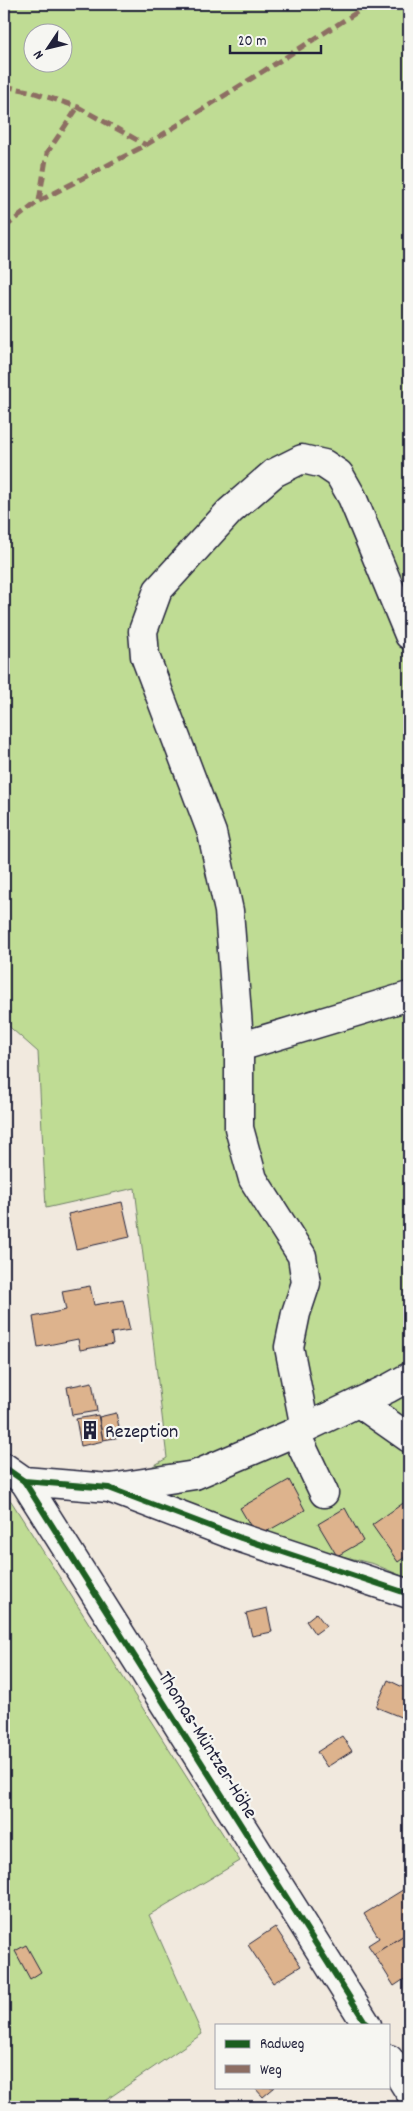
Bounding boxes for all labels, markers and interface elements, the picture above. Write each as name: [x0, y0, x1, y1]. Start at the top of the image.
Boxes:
north arrow: [22, 22, 72, 72]
scale bar: [230, 22, 322, 54]
text: 20 m: [238, 31, 266, 53]
text: N: [29, 46, 49, 63]
building icon: Rezeption: [79, 1419, 101, 1441]
place label: Rezeption: [105, 1419, 178, 1447]
street label: Thomas-Müntzer-Höhe: [150, 1666, 263, 1825]
legend: [215, 2024, 390, 2088]
text: Radweg: [260, 2034, 304, 2056]
text: Weg: [260, 2060, 282, 2082]

